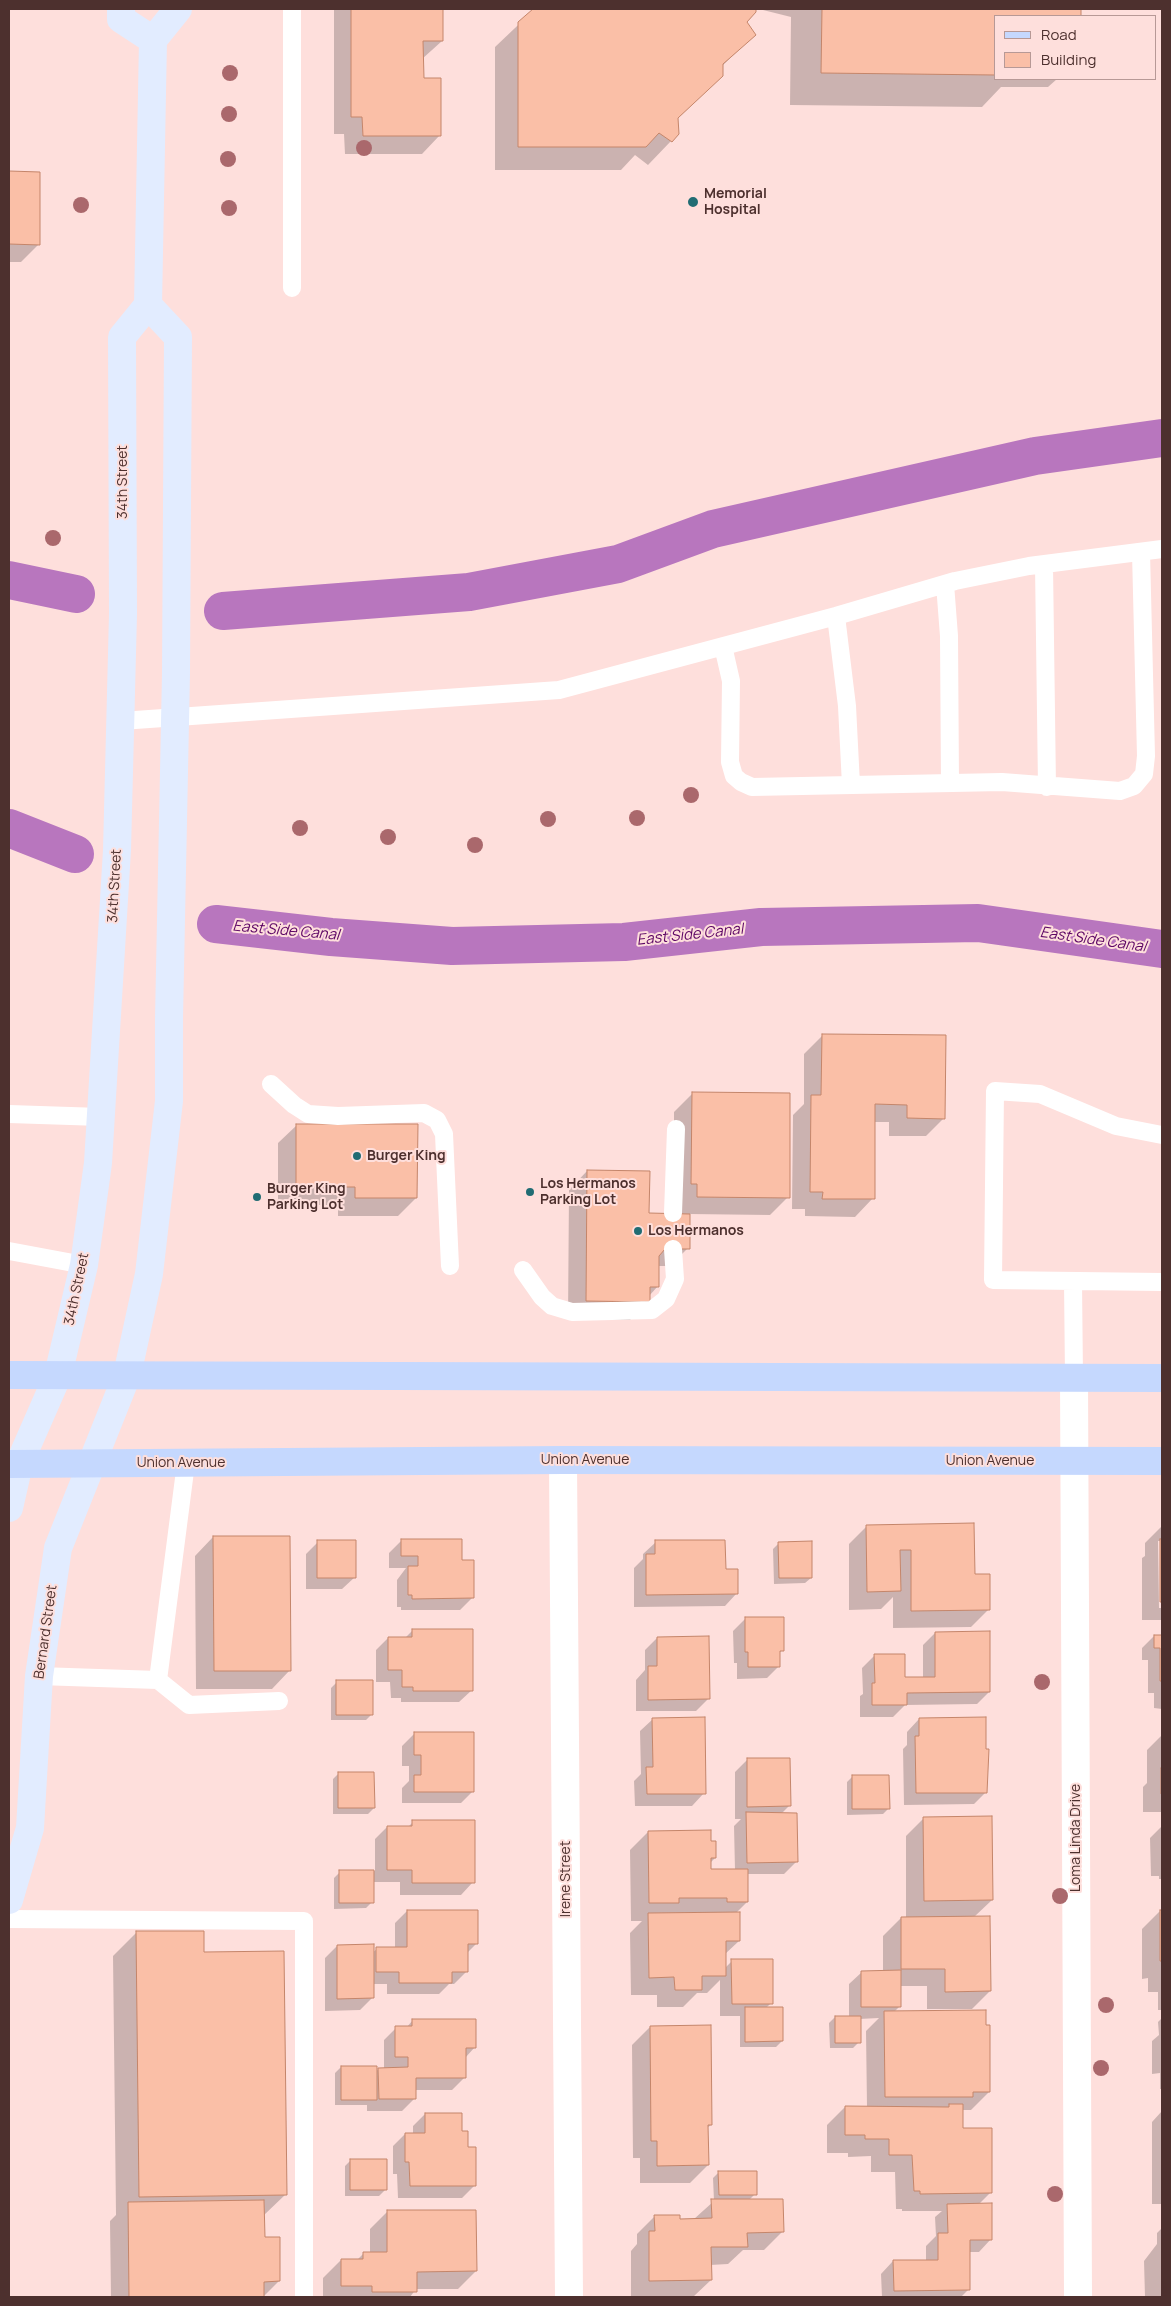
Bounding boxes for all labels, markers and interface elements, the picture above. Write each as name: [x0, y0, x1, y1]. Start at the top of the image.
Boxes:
legend: [994, 15, 1156, 80]
text: Road: [1041, 24, 1077, 45]
text: Building: [1041, 49, 1096, 70]
place label: Memorial Hospital: [704, 186, 767, 218]
marker: Memorial Hospital: [686, 195, 700, 209]
street label: 34th Street: [115, 445, 131, 519]
street label: 34th Street: [105, 849, 125, 923]
water label: East Side Canal: [232, 917, 340, 945]
water label: East Side Canal: [636, 920, 744, 950]
water label: East Side Canal: [1039, 924, 1147, 956]
place label: Burger King: [367, 1148, 446, 1164]
marker: Burger King: [351, 1150, 363, 1162]
place label: Los Hermanos Parking Lot: [540, 1176, 636, 1208]
place label: Burger King Parking Lot: [267, 1181, 346, 1214]
marker: Los Hermanos Parking Lot: [524, 1186, 536, 1198]
marker: Burger King Parking Lot: [251, 1191, 263, 1203]
place label: Los Hermanos: [648, 1223, 744, 1239]
marker: Los Hermanos: [632, 1225, 644, 1237]
street label: 34th Street: [61, 1251, 93, 1327]
street label: Union Avenue: [541, 1452, 629, 1468]
street label: Union Avenue: [946, 1453, 1034, 1469]
street label: Union Avenue: [137, 1455, 225, 1471]
street label: Bernard Street: [31, 1584, 61, 1680]
street label: Loma Linda Drive: [1068, 1784, 1084, 1892]
street label: Irene Street: [558, 1841, 574, 1917]

